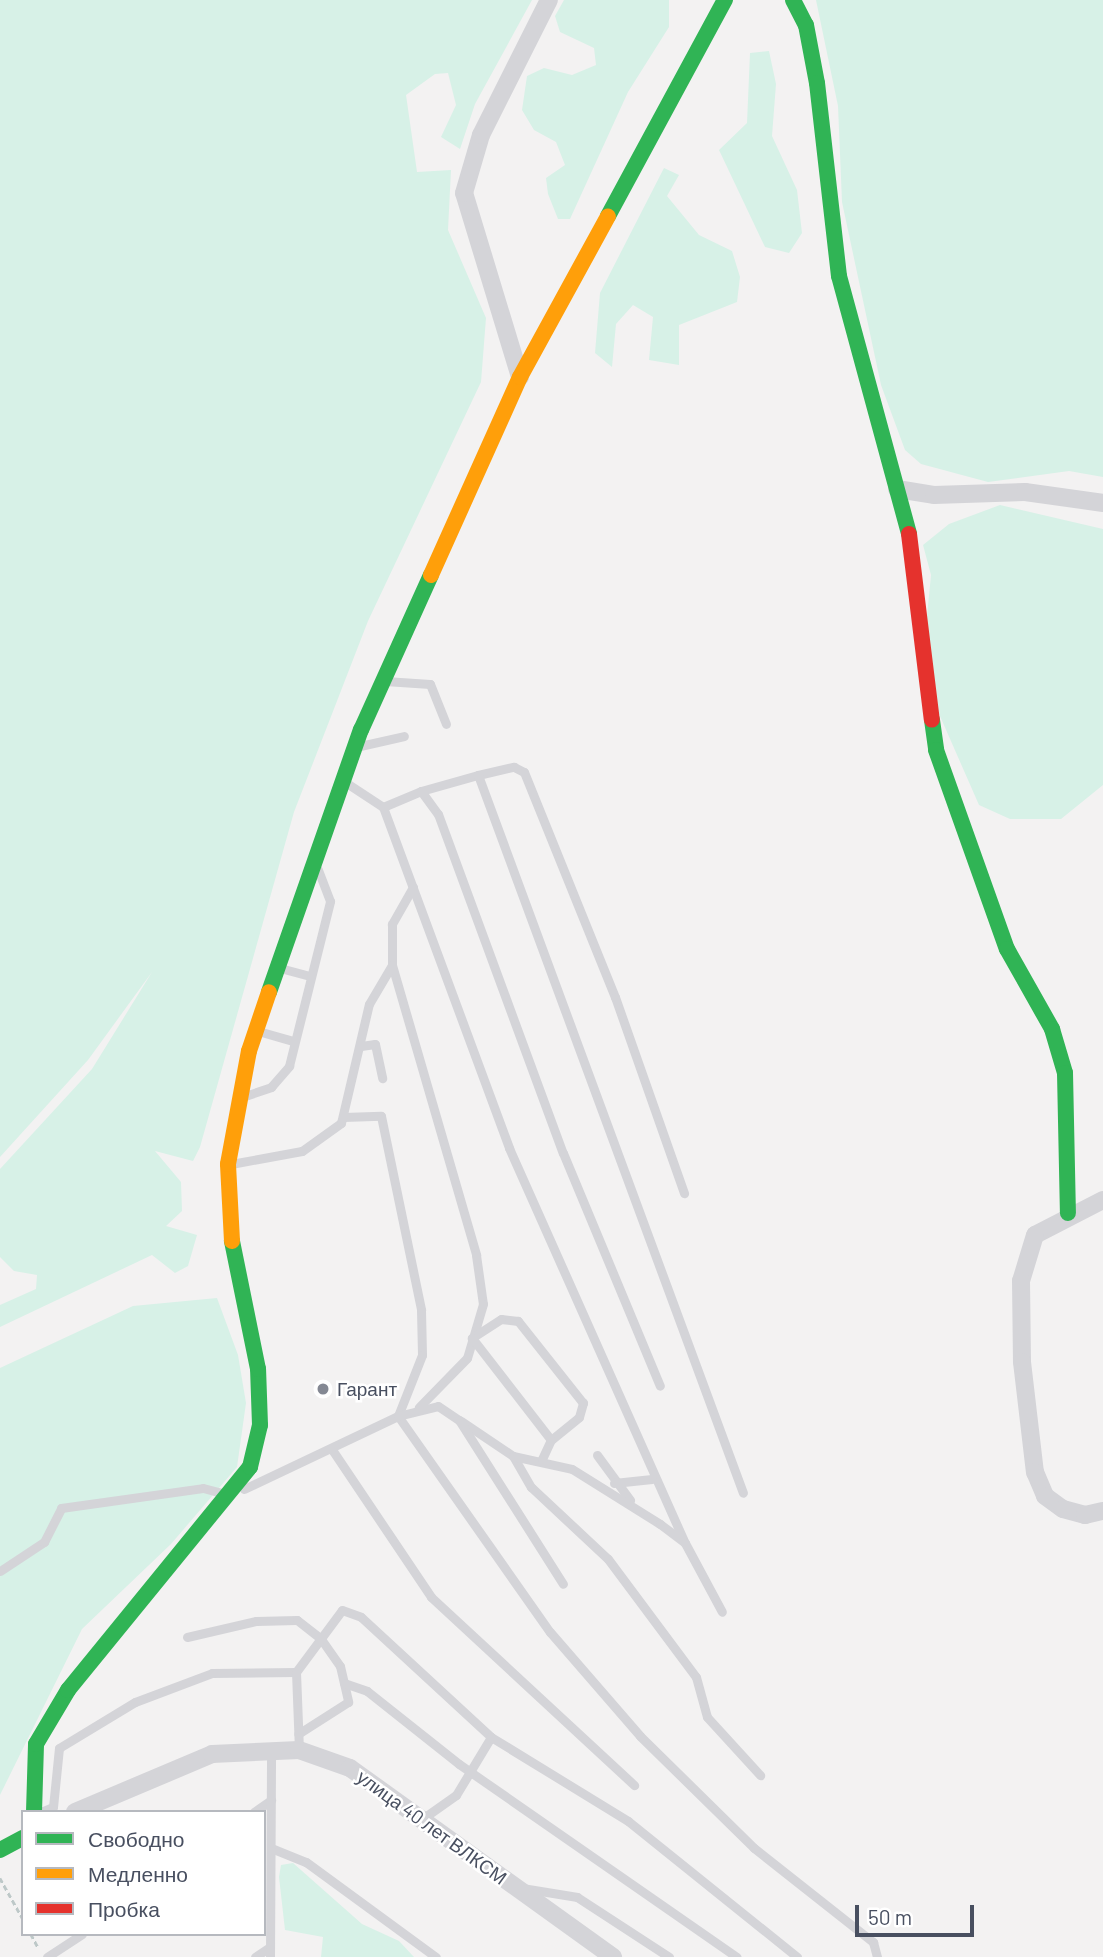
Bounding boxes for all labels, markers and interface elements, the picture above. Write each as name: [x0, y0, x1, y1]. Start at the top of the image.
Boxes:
place label: Гарант: [337, 1378, 397, 1400]
marker: Гарант: [315, 1381, 331, 1397]
street label: улица 40 лет ВЛКСМ: [353, 1765, 511, 1889]
legend: [21, 1810, 266, 1936]
text: Свободно: [88, 1826, 185, 1851]
text: Медленно: [88, 1861, 188, 1886]
scale bar: [858, 1890, 977, 1934]
text: Пробка: [88, 1896, 160, 1921]
text: 50 m: [868, 1904, 912, 1929]

